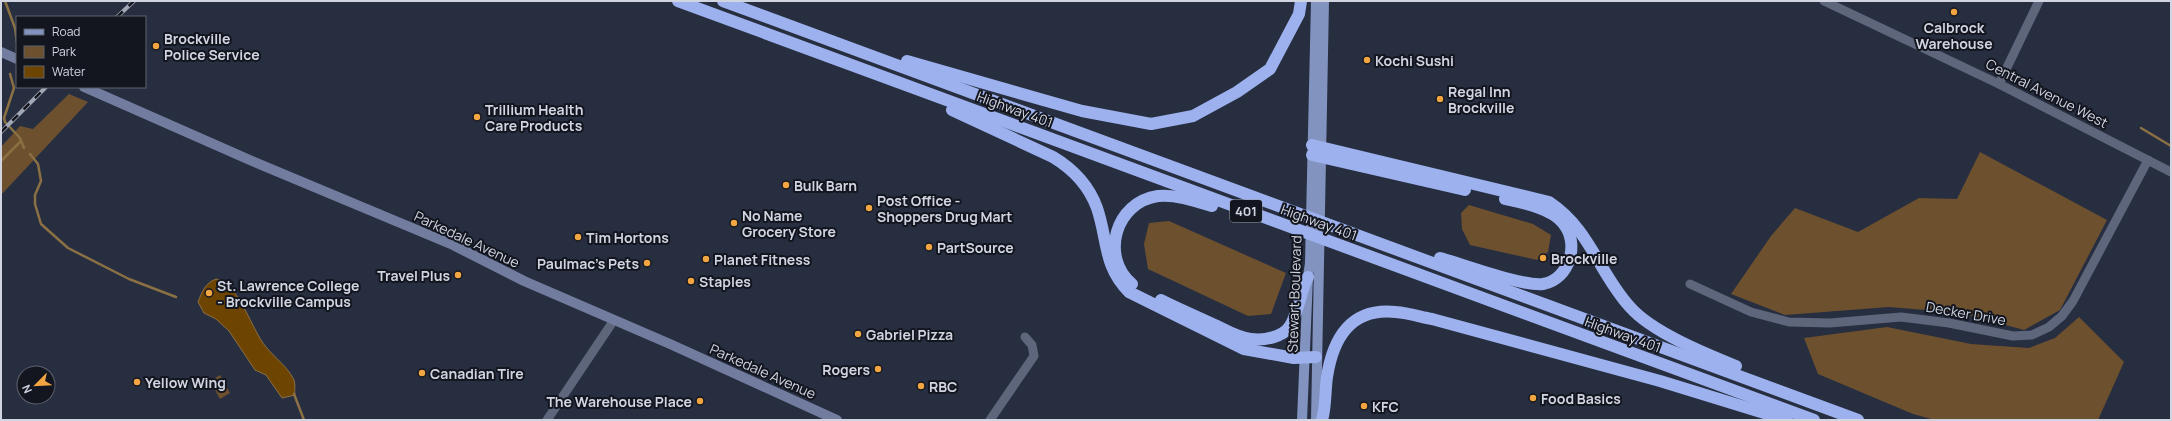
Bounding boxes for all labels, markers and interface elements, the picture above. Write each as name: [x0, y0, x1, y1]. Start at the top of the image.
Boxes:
marker: Calbrock Warehouse: [1949, 7, 1959, 17]
legend: [16, 16, 146, 88]
place label: Calbrock Warehouse: [1915, 18, 1993, 53]
text: Road: [52, 23, 80, 40]
place label: Brockville Police Service: [164, 29, 260, 64]
marker: Brockville Police Service: [151, 41, 161, 51]
text: Park: [52, 43, 77, 60]
place label: Kochi Sushi: [1375, 51, 1454, 70]
street label: Central Avenue West: [1983, 54, 2112, 132]
marker: Kochi Sushi: [1362, 55, 1372, 65]
text: Water: [52, 63, 86, 80]
place label: Regal Inn Brockville: [1448, 82, 1514, 117]
street label: Highway 401: [974, 86, 1056, 132]
marker: Regal Inn Brockville: [1435, 94, 1445, 104]
place label: Trillium Health Care Products: [485, 100, 583, 135]
marker: Trillium Health Care Products: [472, 112, 482, 122]
place label: Bulk Barn: [794, 176, 857, 195]
marker: Bulk Barn: [781, 180, 791, 190]
place label: Post Office - Shoppers Drug Mart: [877, 191, 1012, 226]
street label: Highway 401: [1278, 199, 1360, 245]
road number: 401: [1230, 200, 1262, 222]
marker: Post Office - Shoppers Drug Mart: [864, 203, 874, 213]
street label: Parkedale Avenue: [411, 206, 523, 272]
place label: No Name Grocery Store: [742, 206, 836, 241]
marker: No Name Grocery Store: [729, 218, 739, 228]
place label: Tim Hortons: [586, 228, 669, 247]
marker: Tim Hortons: [573, 232, 583, 242]
street label: Stewart Boulevard: [1282, 235, 1306, 353]
place label: PartSource: [937, 238, 1014, 257]
marker: PartSource: [924, 242, 934, 252]
place label: Brockville: [1551, 249, 1617, 268]
place label: Planet Fitness: [714, 250, 811, 269]
marker: Brockville: [1538, 253, 1548, 263]
place label: Paulmac's Pets: [537, 254, 639, 273]
marker: Planet Fitness: [701, 254, 711, 264]
marker: Paulmac's Pets: [642, 258, 652, 268]
place label: Travel Plus: [377, 266, 450, 285]
marker: Travel Plus: [453, 270, 463, 280]
place label: Staples: [699, 272, 751, 291]
place label: St. Lawrence College - Brockville Campus: [217, 276, 360, 311]
marker: Staples: [686, 276, 696, 286]
marker: St. Lawrence College - Brockville Campus: [204, 288, 214, 298]
street label: Decker Drive: [1925, 297, 2007, 329]
street label: Highway 401: [1582, 311, 1664, 357]
place label: Gabriel Pizza: [866, 325, 953, 344]
marker: Gabriel Pizza: [853, 329, 863, 339]
street label: Parkedale Avenue: [707, 339, 819, 403]
place label: Rogers: [822, 360, 870, 379]
place label: Canadian Tire: [430, 364, 524, 383]
marker: Rogers: [873, 364, 883, 374]
north arrow: [16, 365, 56, 405]
marker: Canadian Tire: [417, 368, 427, 378]
place label: Yellow Wing: [145, 373, 226, 392]
marker: Yellow Wing: [132, 377, 142, 387]
place label: RBC: [929, 377, 957, 396]
marker: RBC: [916, 381, 926, 391]
text: N: [18, 383, 35, 396]
place label: Food Basics: [1541, 389, 1621, 408]
place label: The Warehouse Place: [546, 392, 692, 411]
marker: Food Basics: [1528, 393, 1538, 403]
marker: The Warehouse Place: [695, 396, 705, 406]
place label: KFC: [1372, 397, 1399, 416]
marker: KFC: [1359, 401, 1369, 411]

